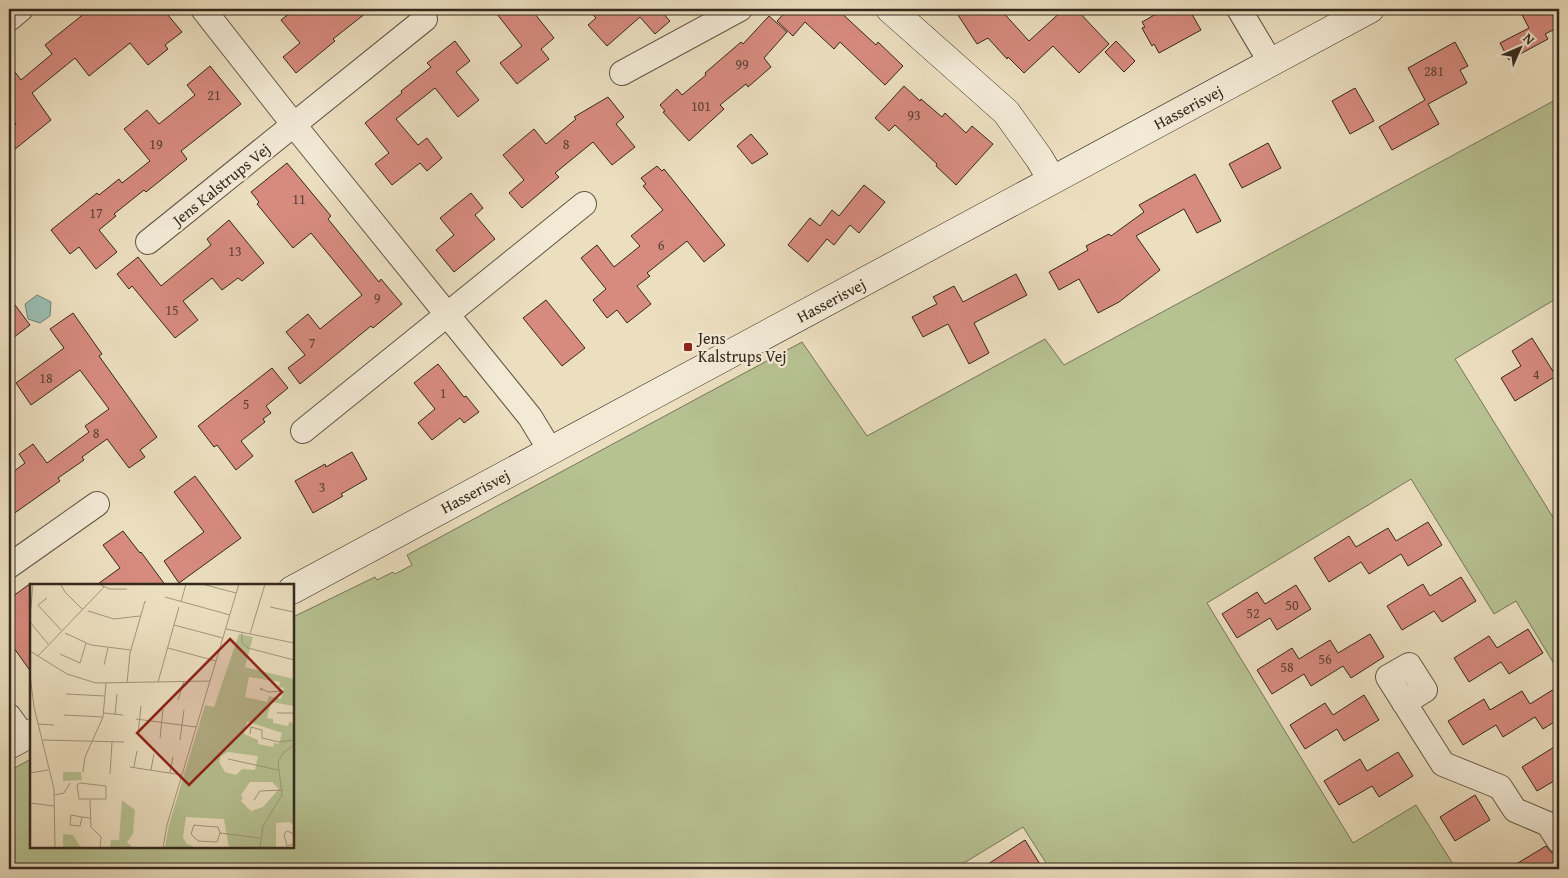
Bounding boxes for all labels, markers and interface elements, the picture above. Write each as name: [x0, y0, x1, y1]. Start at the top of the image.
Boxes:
north arrow: [1496, 22, 1546, 72]
text: N: [1519, 28, 1540, 50]
house number: 99: [735, 54, 749, 74]
house number: 281: [1424, 61, 1444, 81]
street label: Hasserisvej: [1149, 79, 1227, 135]
house number: 21: [207, 85, 221, 105]
house number: 101: [691, 96, 711, 116]
house number: 93: [907, 105, 921, 125]
house number: 19: [149, 134, 163, 154]
house number: 8: [563, 134, 570, 154]
street label: Jens Kalstrups Vej: [165, 137, 275, 232]
house number: 11: [292, 189, 306, 209]
house number: 17: [89, 203, 103, 223]
house number: 6: [658, 235, 665, 255]
house number: 13: [228, 241, 242, 261]
street label: Hasserisvej: [792, 272, 870, 328]
house number: 9: [374, 288, 381, 308]
house number: 15: [165, 300, 179, 320]
place label: Jens Kalstrups Vej: [696, 326, 787, 368]
house number: 7: [309, 333, 316, 353]
marker: Jens Kalstrups Vej: [682, 341, 694, 353]
house number: 4: [1533, 364, 1540, 384]
house number: 18: [39, 368, 53, 388]
house number: 1: [440, 383, 446, 403]
house number: 5: [243, 394, 249, 414]
house number: 8: [93, 423, 100, 443]
street label: Hasserisvej: [436, 463, 514, 519]
house number: 3: [319, 477, 325, 497]
inset map: [30, 584, 294, 848]
house number: 50: [1285, 595, 1299, 615]
house number: 52: [1246, 603, 1260, 623]
house number: 56: [1318, 649, 1332, 669]
house number: 58: [1280, 657, 1294, 677]

